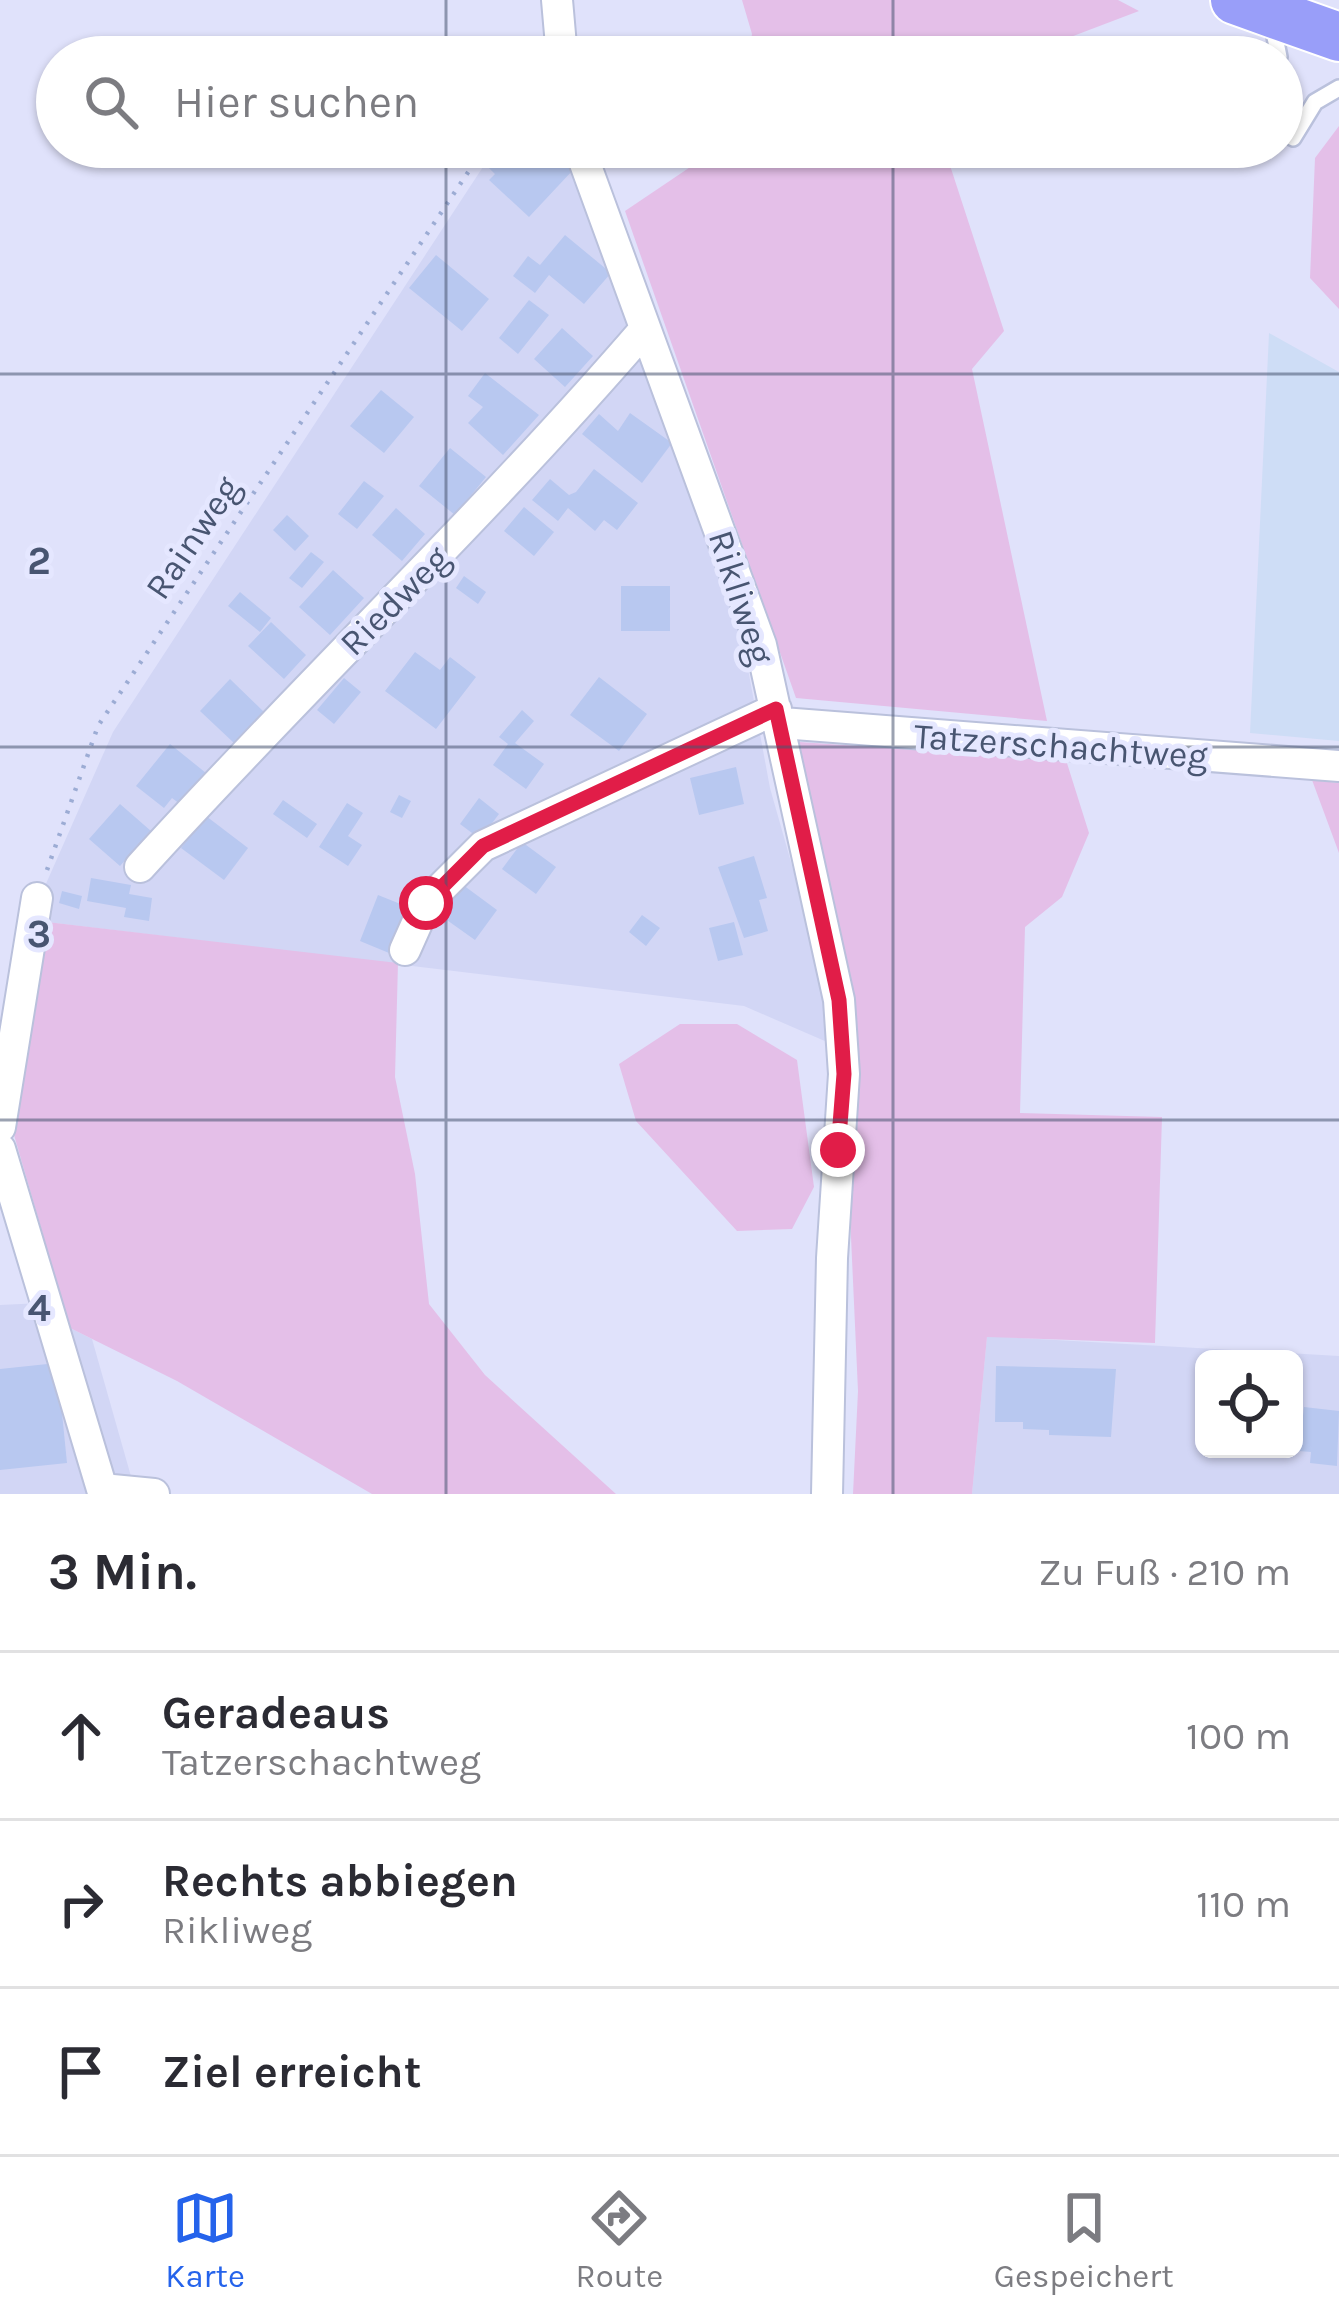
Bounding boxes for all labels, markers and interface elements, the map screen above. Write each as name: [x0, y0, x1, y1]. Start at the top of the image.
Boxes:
search box: [36, 36, 1303, 168]
icon: search: [78, 69, 144, 135]
text: Hier suchen: [174, 76, 419, 128]
street label: Rainweg: [136, 468, 249, 607]
street label: Rikliweg: [700, 525, 782, 670]
street label: Riedweg: [331, 537, 458, 664]
text: 2: [27, 538, 51, 584]
street label: Tatzerschachtweg: [913, 715, 1209, 777]
route start: [399, 876, 453, 930]
text: 3: [27, 911, 51, 957]
route end: [811, 1123, 865, 1177]
text: 4: [27, 1285, 51, 1331]
map controls: [1195, 1350, 1303, 1458]
button: locate: [1195, 1350, 1303, 1458]
text: 3 Min.: [48, 1542, 197, 1602]
text: Zu Fuß · 210 m: [1038, 1549, 1291, 1595]
text: Geradeaus: [162, 1687, 390, 1739]
icon: ahead: [48, 1703, 114, 1769]
text: 100 m: [1186, 1713, 1291, 1759]
text: Tatzerschachtweg: [162, 1739, 481, 1785]
text: Rechts abbiegen: [162, 1855, 518, 1907]
icon: right: [48, 1871, 114, 1937]
text: 110 m: [1196, 1881, 1291, 1927]
text: Rikliweg: [162, 1907, 312, 1953]
icon: arrive: [48, 2039, 114, 2105]
text: Ziel erreicht: [162, 2046, 421, 2098]
tab: Karte: [165, 2185, 245, 2295]
tab: Route: [576, 2185, 663, 2295]
tab: Gespeichert: [994, 2185, 1174, 2295]

